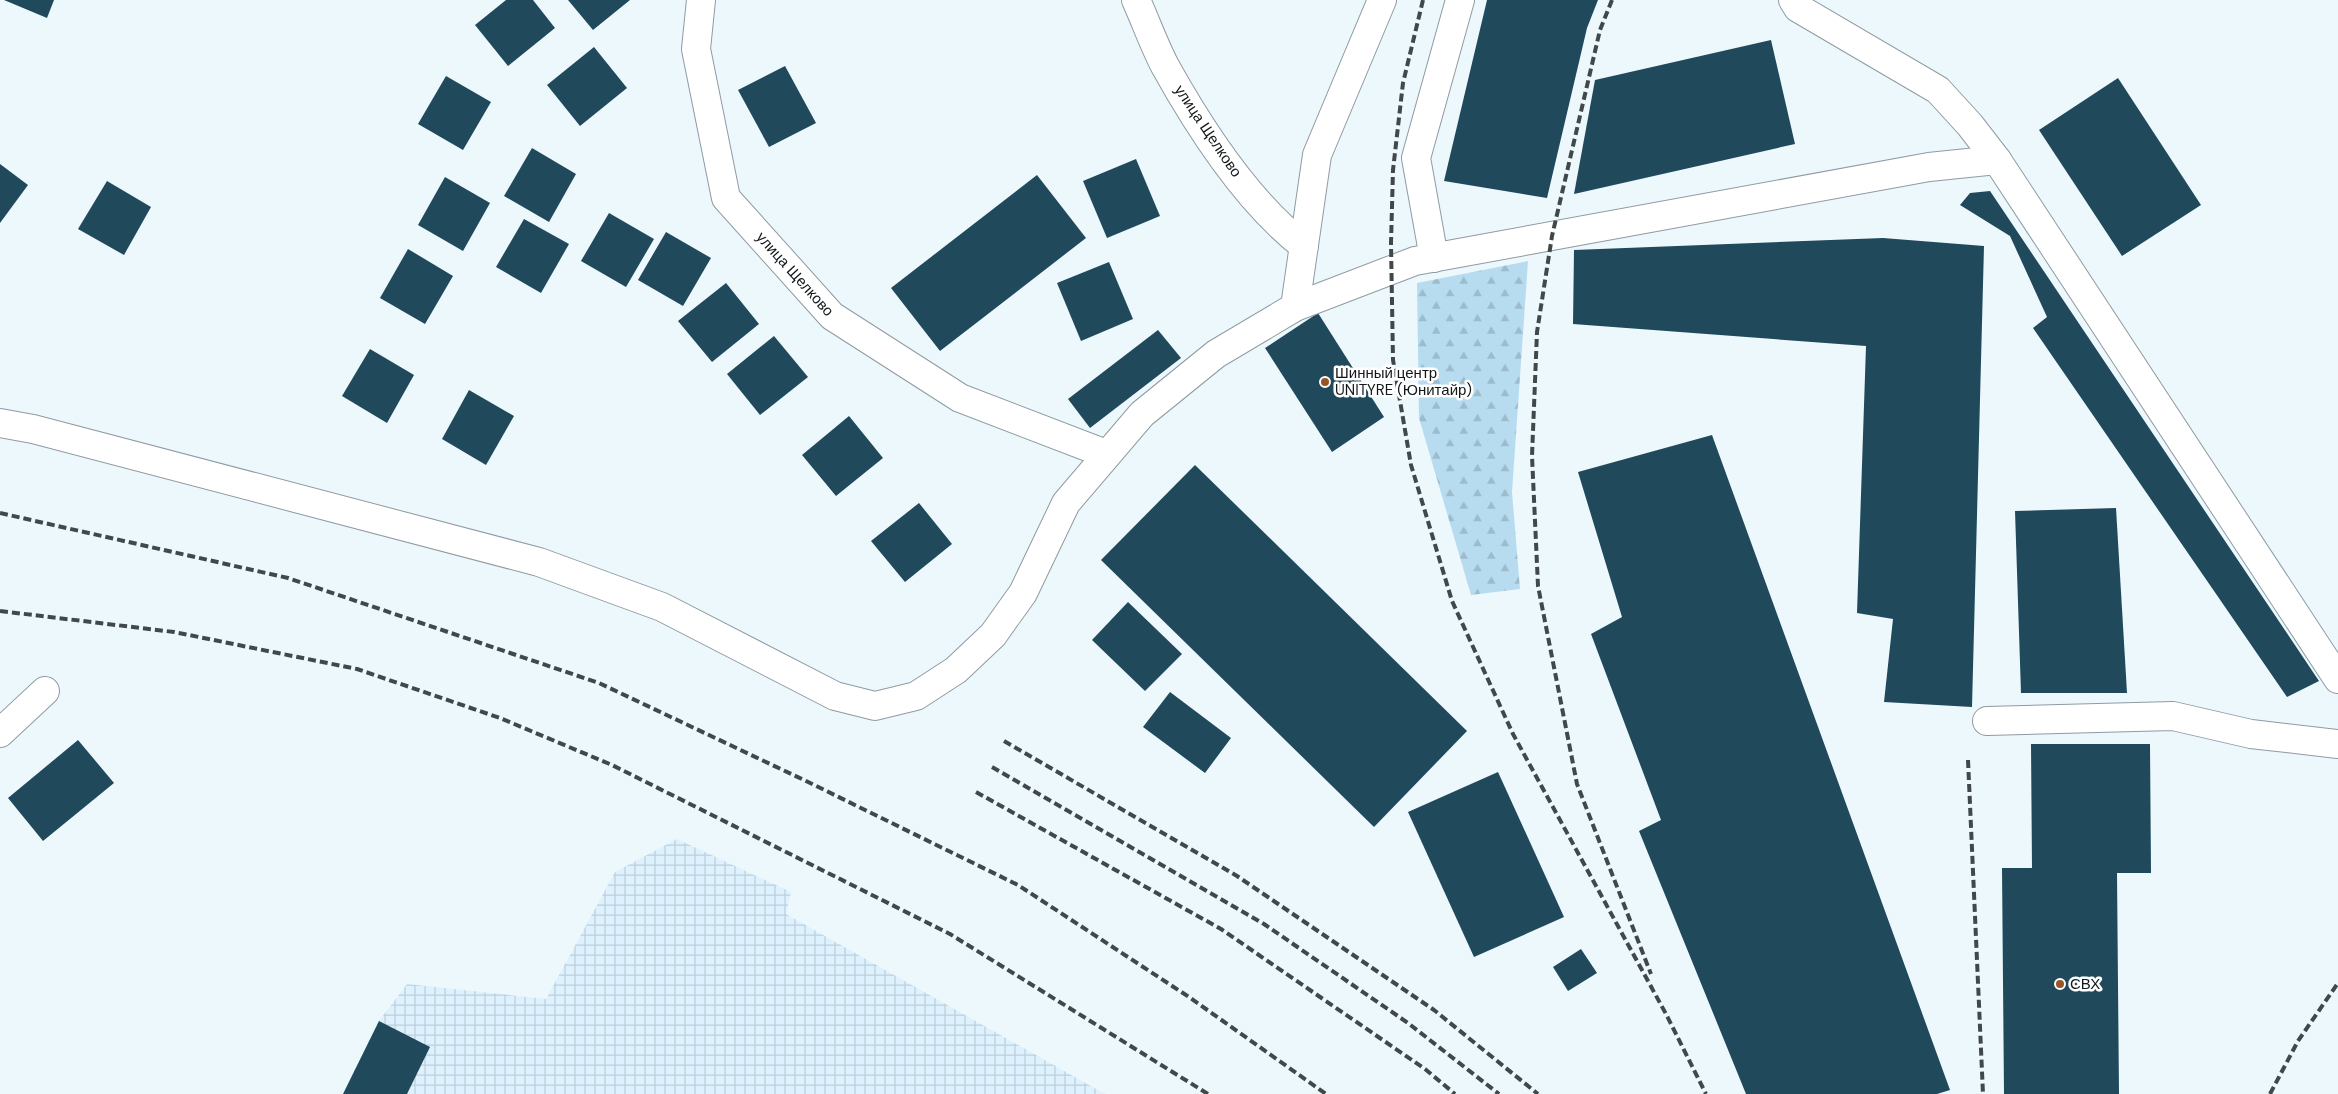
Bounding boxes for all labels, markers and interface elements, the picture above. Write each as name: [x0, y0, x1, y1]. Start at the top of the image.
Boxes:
street label: улица Щелково: [1170, 81, 1246, 181]
street label: улица Щелково: [752, 228, 838, 320]
place label: Шинный центр UNITYRE (Юнитайр): [1335, 363, 1472, 400]
marker: Шинный центр UNITYRE (Юнитайр): [1319, 376, 1331, 388]
place label: СВХ: [2070, 974, 2100, 994]
marker: СВХ: [2054, 978, 2066, 990]

